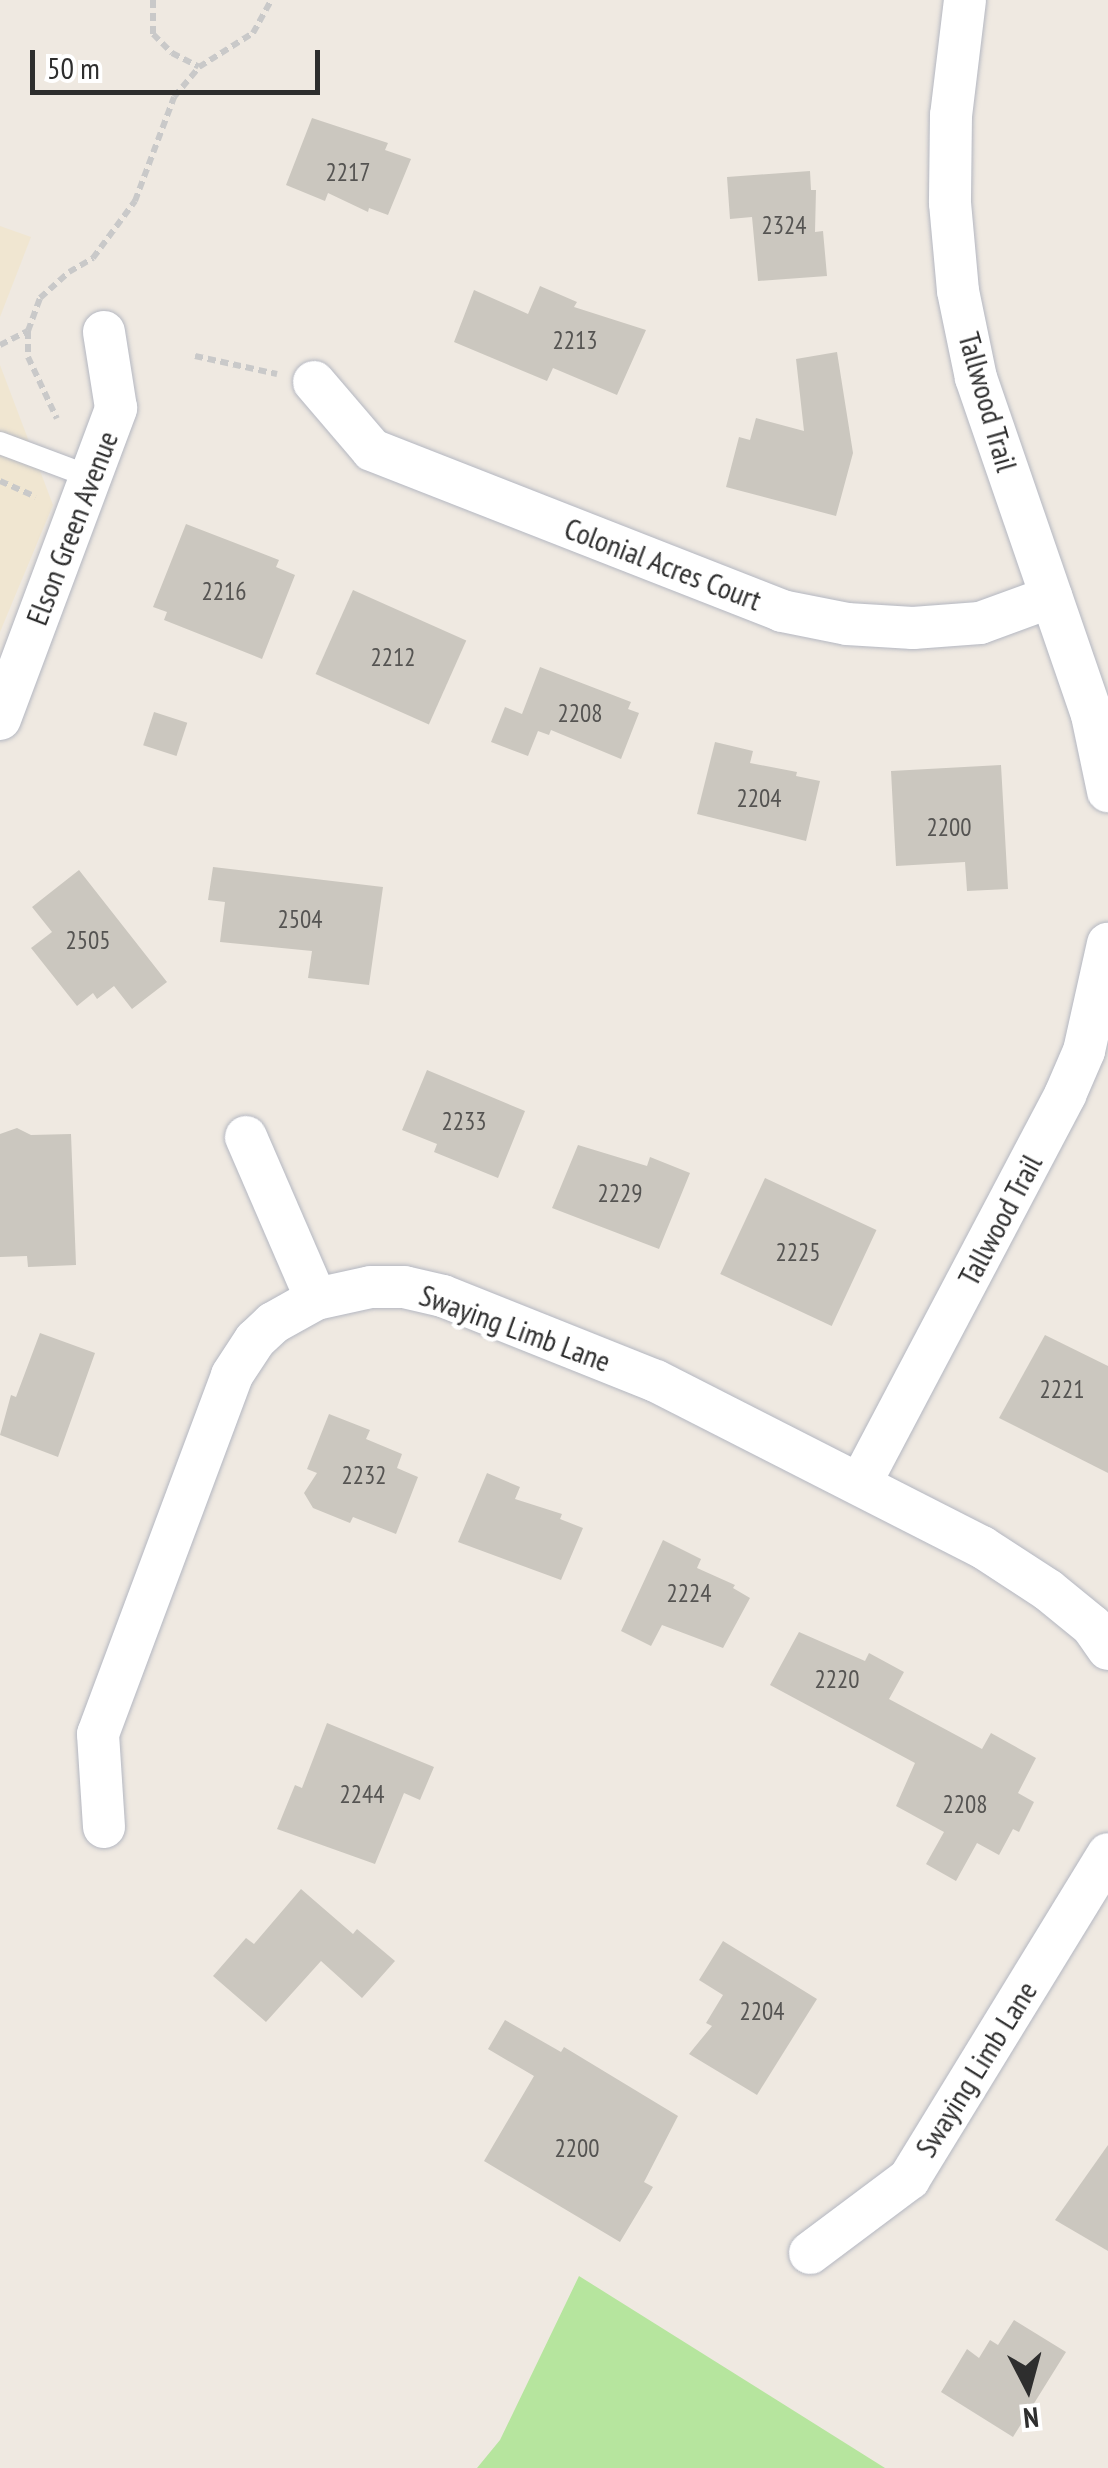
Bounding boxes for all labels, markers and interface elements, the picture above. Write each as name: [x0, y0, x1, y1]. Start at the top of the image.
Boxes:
scale bar: [35, 30, 325, 92]
text: 50 m: [47, 48, 100, 87]
house number: 2217: [326, 157, 370, 187]
house number: 2324: [762, 210, 806, 240]
house number: 2213: [553, 325, 597, 355]
street label: Tallwood Trail: [951, 328, 1025, 476]
street label: Elson Green Avenue: [18, 426, 126, 630]
street label: Colonial Acres Court: [559, 510, 767, 618]
house number: 2216: [202, 576, 246, 606]
house number: 2212: [371, 642, 415, 672]
house number: 2208: [558, 698, 602, 728]
house number: 2204: [737, 783, 781, 813]
house number: 2200: [927, 812, 971, 842]
house number: 2504: [278, 904, 322, 934]
house number: 2505: [66, 925, 110, 955]
house number: 2233: [442, 1106, 486, 1136]
street label: Tallwood Trail: [950, 1148, 1050, 1292]
house number: 2229: [598, 1178, 642, 1208]
house number: 2225: [776, 1237, 820, 1267]
street label: Swaying Limb Lane: [415, 1277, 615, 1379]
house number: 2221: [1040, 1374, 1084, 1404]
house number: 2232: [342, 1460, 386, 1490]
house number: 2224: [667, 1578, 711, 1608]
house number: 2220: [815, 1664, 859, 1694]
house number: 2244: [340, 1779, 384, 1809]
house number: 2208: [943, 1789, 987, 1819]
street label: Swaying Limb Lane: [908, 1975, 1044, 2163]
house number: 2204: [740, 1996, 784, 2026]
house number: 2200: [555, 2133, 599, 2163]
north arrow: [978, 2338, 1078, 2438]
text: N: [1022, 2399, 1041, 2438]

